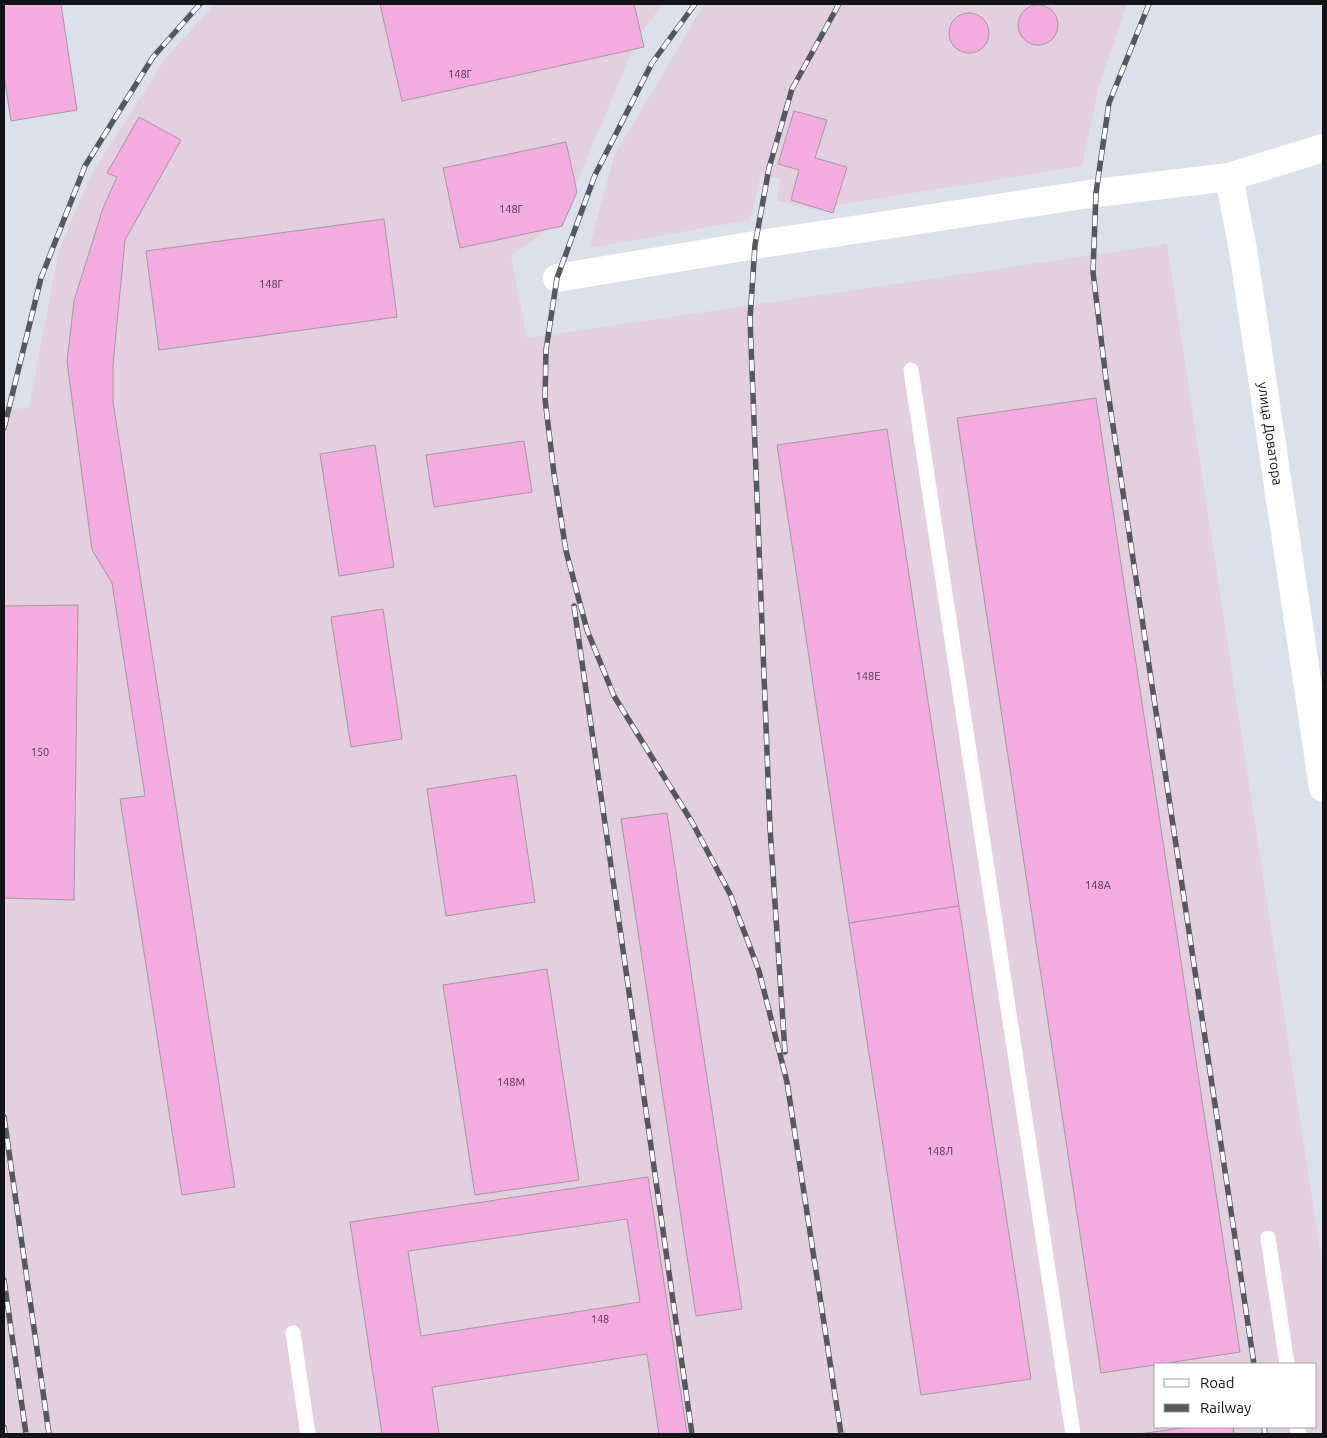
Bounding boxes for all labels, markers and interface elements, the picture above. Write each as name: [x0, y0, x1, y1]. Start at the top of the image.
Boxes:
house number: 148Г: [448, 68, 473, 80]
house number: 148Г: [499, 203, 524, 215]
house number: 148Г: [259, 278, 284, 290]
street label: улица Доватора: [1255, 381, 1286, 486]
house number: 148Е: [856, 670, 880, 682]
house number: 150: [31, 746, 49, 758]
house number: 148А: [1085, 879, 1112, 891]
house number: 148М: [497, 1076, 525, 1088]
house number: 148Л: [927, 1145, 953, 1157]
house number: 148: [591, 1313, 609, 1325]
legend: [1154, 1363, 1317, 1428]
text: Road: [1200, 1374, 1235, 1391]
text: Railway: [1200, 1399, 1251, 1416]

